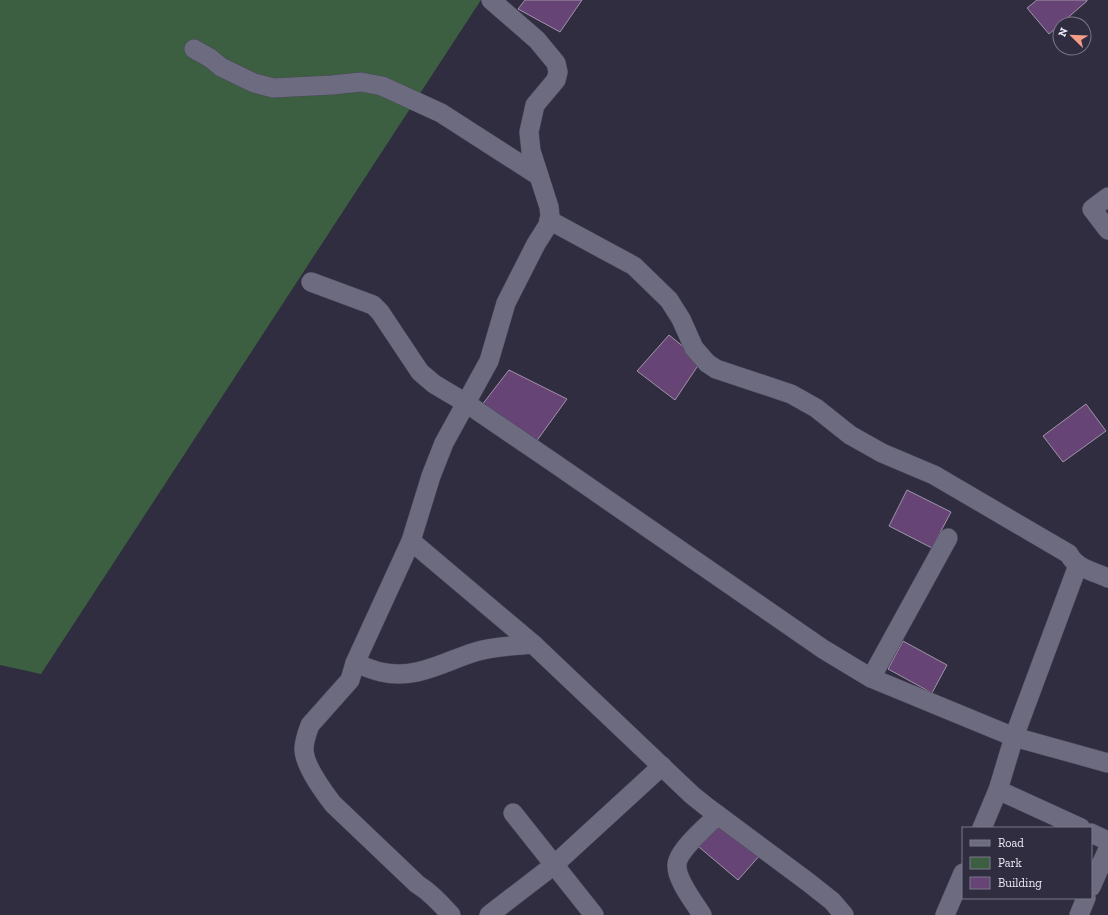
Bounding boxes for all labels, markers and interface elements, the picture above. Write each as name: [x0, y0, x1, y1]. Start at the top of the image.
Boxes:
north arrow: [1052, 16, 1092, 56]
text: N: [1056, 25, 1071, 39]
legend: [962, 827, 1092, 899]
text: Road: [998, 836, 1024, 850]
text: Park: [998, 856, 1023, 870]
text: Building: [998, 876, 1042, 890]

